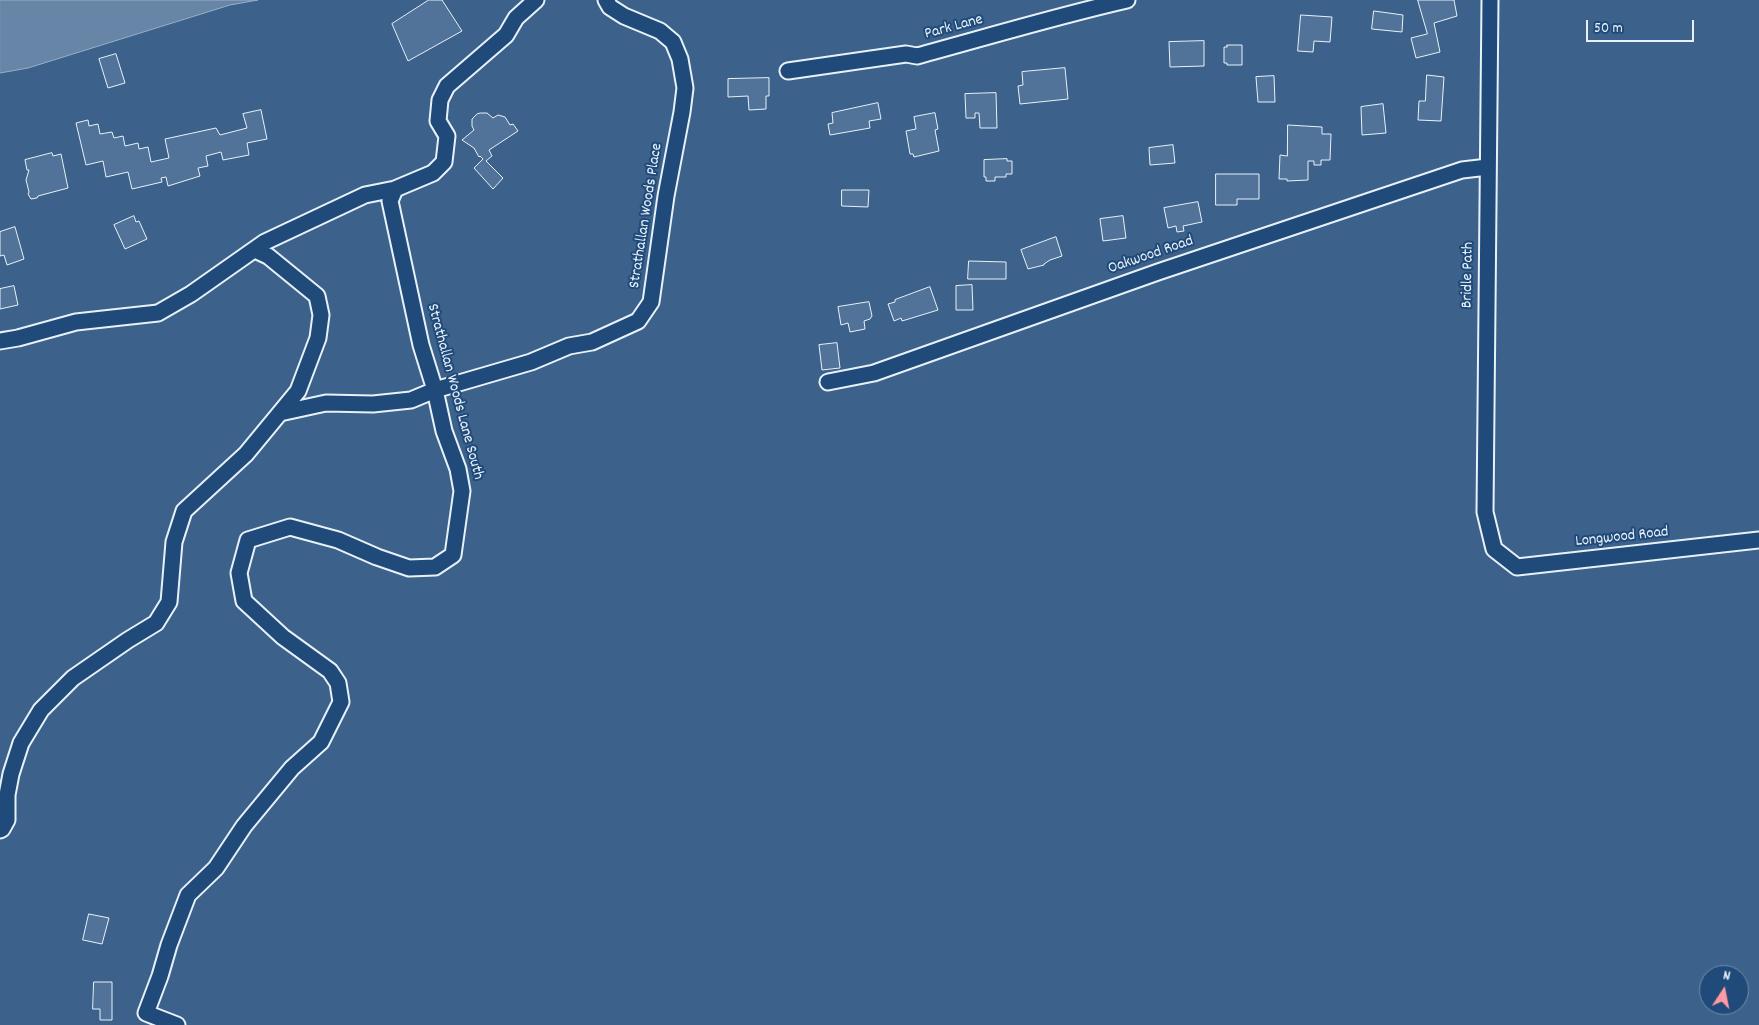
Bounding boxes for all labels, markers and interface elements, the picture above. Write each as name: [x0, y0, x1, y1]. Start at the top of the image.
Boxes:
scale bar: [1589, 10, 1696, 42]
street label: Park Lane: [923, 11, 985, 45]
text: 50 m: [1594, 18, 1623, 40]
street label: Strathallan Woods Place: [626, 142, 668, 290]
street label: Oakwood Road: [1106, 232, 1196, 280]
street label: Bridle Path: [1459, 242, 1479, 308]
street label: Strathallan Woods Lane South: [421, 302, 487, 482]
street label: Longwood Road: [1574, 524, 1670, 552]
north arrow: [1699, 965, 1749, 1015]
text: N: [1721, 966, 1732, 987]

